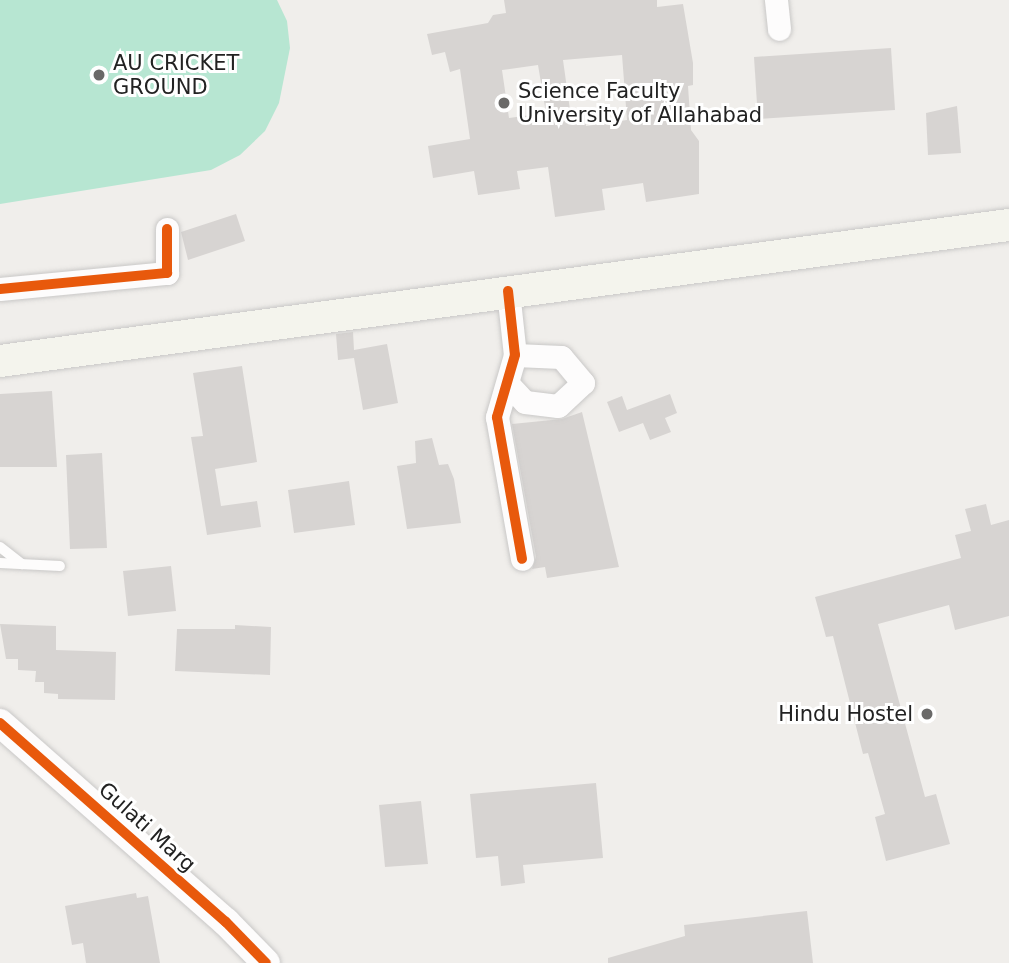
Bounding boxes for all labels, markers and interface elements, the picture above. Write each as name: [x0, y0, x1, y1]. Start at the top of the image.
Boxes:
place label: AU CRICKET GROUND: [113, 50, 239, 100]
marker: AU CRICKET GROUND: [91, 67, 107, 83]
place label: Science Faculty University of Allahabad: [518, 78, 762, 128]
marker: Science Faculty University of Allahabad: [496, 95, 512, 111]
place label: Hindu Hostel: [778, 701, 913, 727]
marker: Hindu Hostel: [919, 706, 935, 722]
street label: Gulati Marg: [93, 777, 201, 877]

